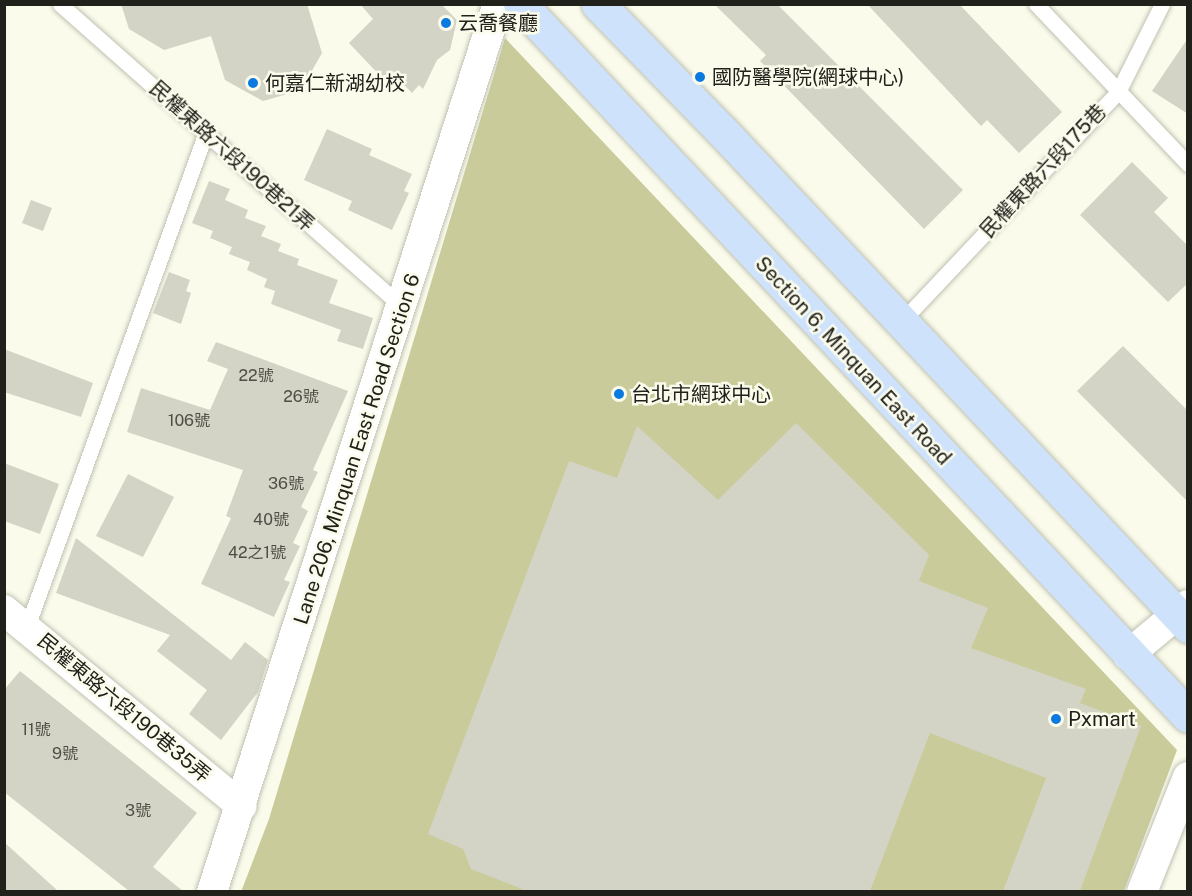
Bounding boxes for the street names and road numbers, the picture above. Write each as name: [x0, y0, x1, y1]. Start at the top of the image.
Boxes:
street label: 民權東路六段190巷21弄: [145, 76, 319, 236]
street label: 民權東路六段175巷: [975, 100, 1111, 242]
street label: Section 6, Minquan East Road: [750, 252, 956, 470]
street label: Lane 206, Minquan East Road Section 6: [289, 271, 425, 627]
street label: 民權東路六段190巷35弄: [33, 629, 215, 787]

